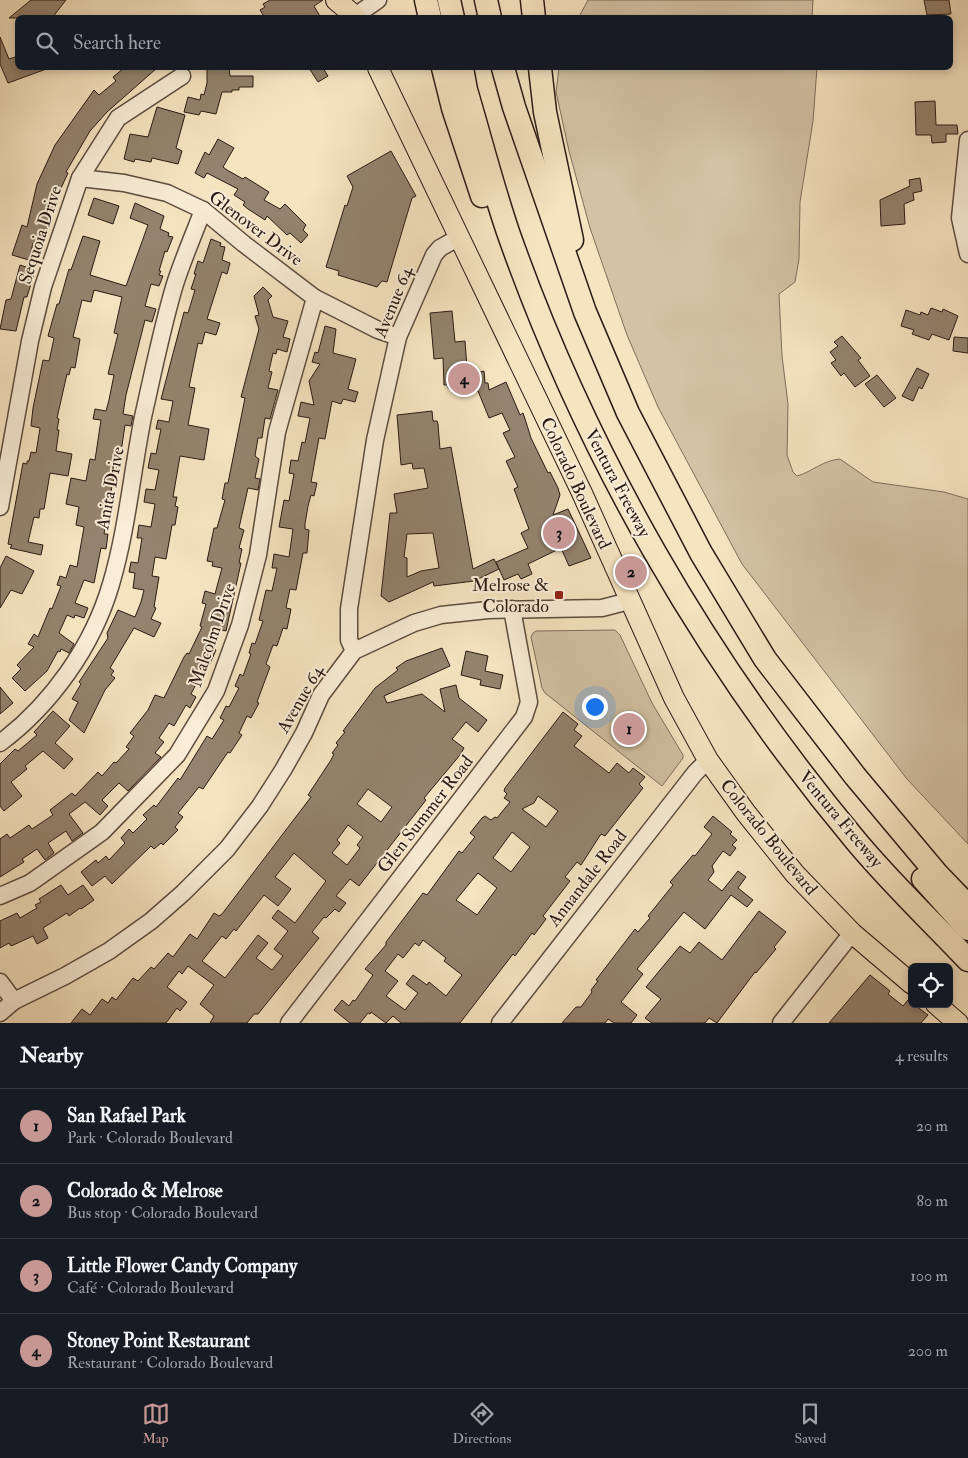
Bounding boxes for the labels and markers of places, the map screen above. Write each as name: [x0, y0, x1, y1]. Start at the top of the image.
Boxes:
pin: 4: [448, 360, 480, 398]
pin: 3: [543, 514, 575, 552]
pin: 2: [615, 553, 647, 591]
place label: Melrose & Colorado: [472, 574, 549, 618]
marker: Melrose & Colorado: [553, 589, 565, 601]
pin: 1: [613, 710, 645, 748]

